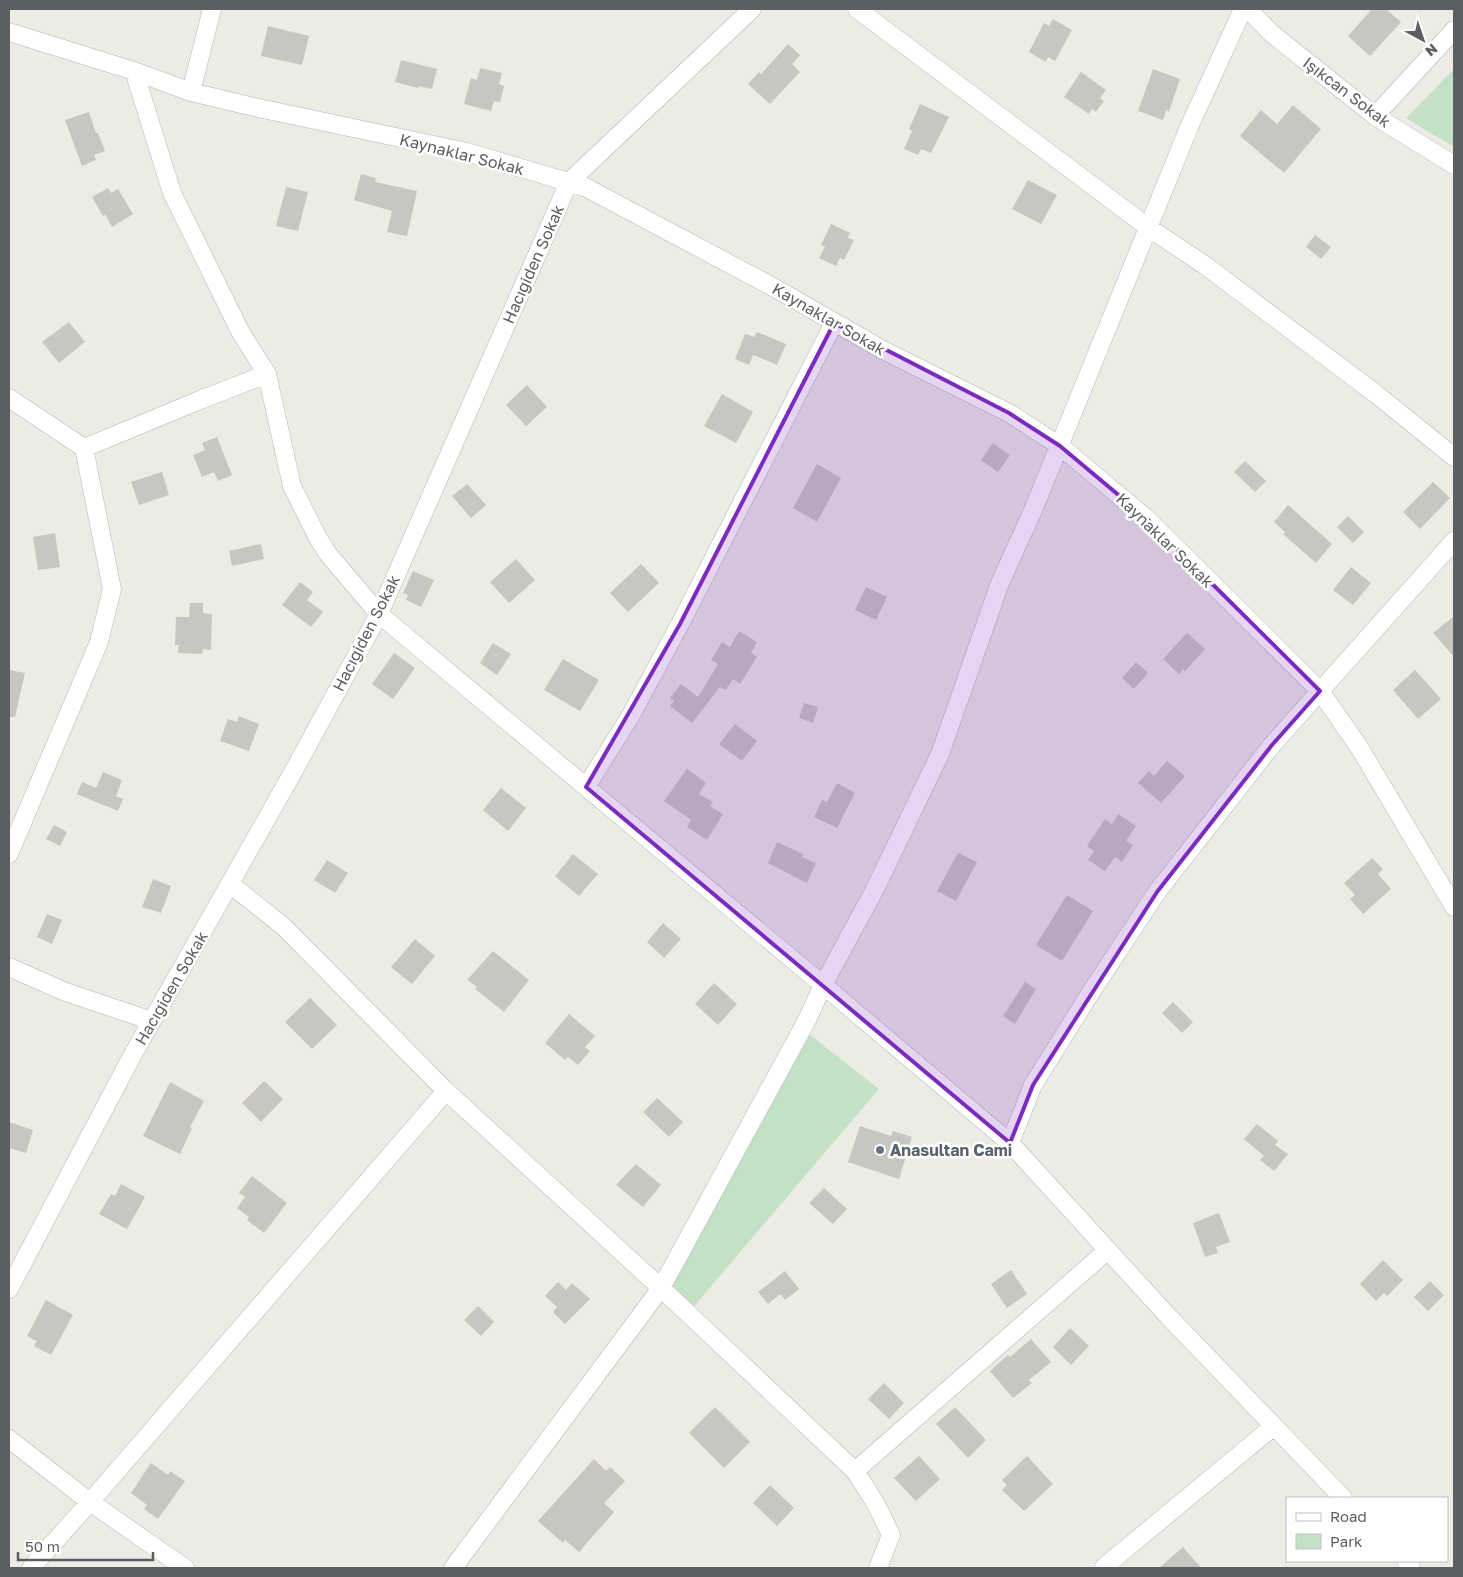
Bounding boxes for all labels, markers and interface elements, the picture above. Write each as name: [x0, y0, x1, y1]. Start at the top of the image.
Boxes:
north arrow: [1398, 15, 1448, 65]
text: N: [1422, 40, 1441, 60]
street label: Işıkcan Sokak: [1299, 52, 1395, 132]
street label: Kaynaklar Sokak: [398, 129, 526, 179]
street label: Hacıgiden Sokak: [498, 201, 568, 327]
street label: Kaynaklar Sokak: [769, 278, 889, 360]
street label: Kaynaklar Sokak: [1112, 488, 1218, 592]
street label: Hacıgiden Sokak: [328, 571, 404, 695]
street label: Hacıgiden Sokak: [130, 928, 212, 1048]
place label: Anasultan Cami: [890, 1140, 1012, 1160]
marker: Anasultan Cami: [874, 1144, 886, 1156]
legend: [1286, 1497, 1448, 1562]
text: Road: [1330, 1507, 1367, 1525]
scale bar: [18, 1530, 152, 1562]
text: Park: [1330, 1532, 1363, 1550]
text: 50 m: [25, 1537, 60, 1555]

